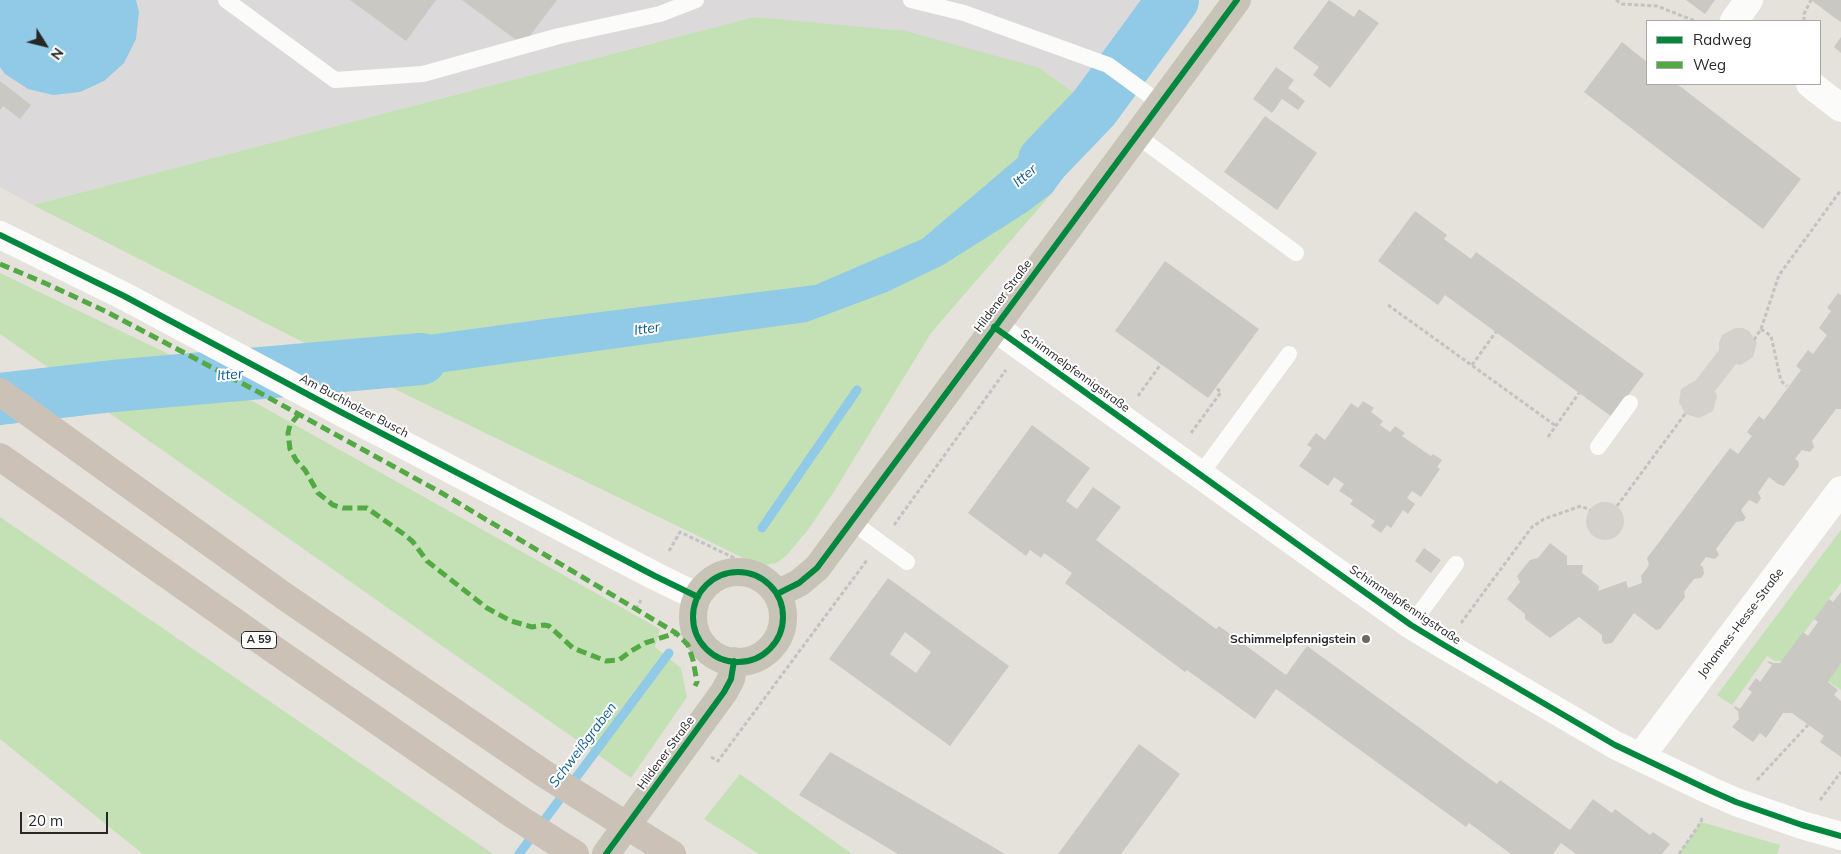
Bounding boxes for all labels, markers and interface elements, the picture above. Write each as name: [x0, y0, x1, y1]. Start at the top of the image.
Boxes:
north arrow: [20, 20, 70, 70]
legend: [1646, 20, 1821, 85]
text: Radweg: [1693, 30, 1751, 49]
text: N: [47, 44, 68, 63]
text: Weg: [1693, 55, 1726, 74]
water label: Itter: [1010, 161, 1040, 191]
street label: Hildener Straße: [971, 257, 1035, 335]
water label: Itter: [633, 319, 661, 339]
street label: Schimmelpfennigstraße: [1018, 327, 1132, 415]
water label: Itter: [216, 366, 244, 384]
street label: Am Buchholzer Busch: [297, 371, 411, 441]
street label: Schimmelpfennigstraße: [1347, 562, 1463, 648]
street label: Johannes-Hesse-Straße: [1695, 565, 1787, 681]
road number: A 59: [242, 632, 276, 648]
place label: Schimmelpfennigstein: [1230, 632, 1356, 646]
marker: Schimmelpfennigstein: [1360, 633, 1372, 645]
water label: Schweißgraben: [546, 699, 620, 791]
street label: Hildener Straße: [635, 714, 697, 792]
scale bar: [22, 802, 110, 834]
text: 20 m: [28, 811, 63, 830]

